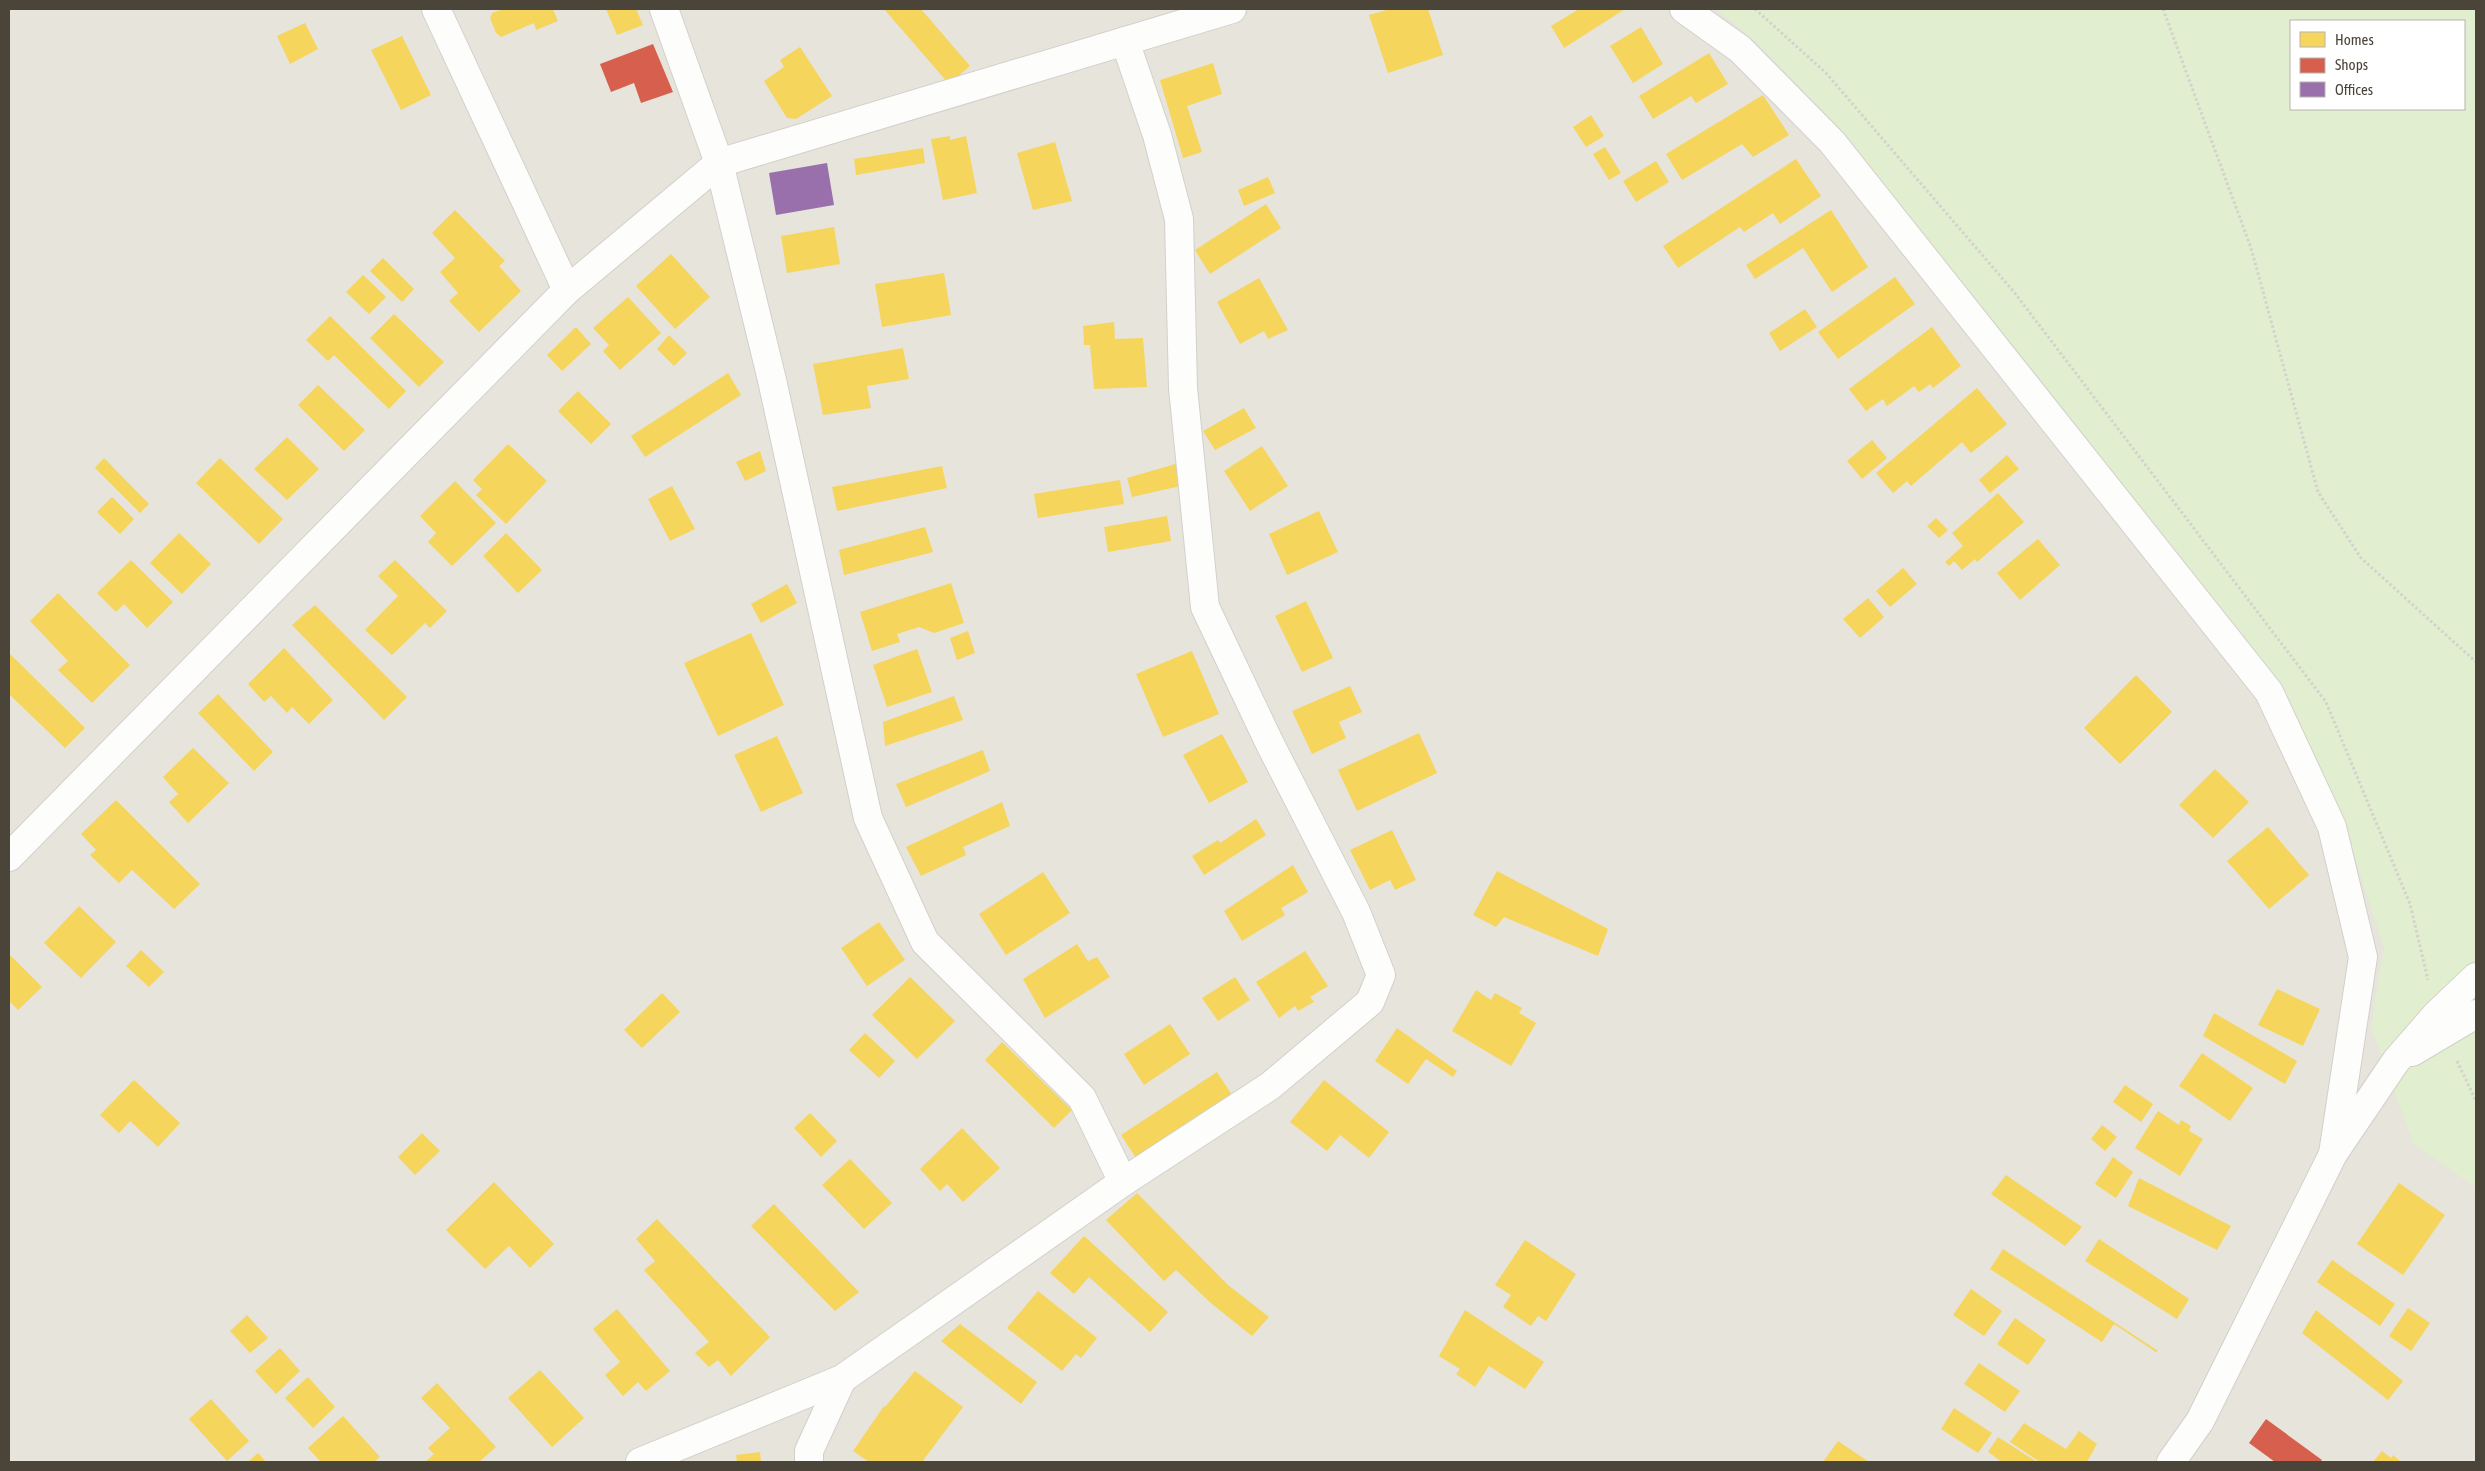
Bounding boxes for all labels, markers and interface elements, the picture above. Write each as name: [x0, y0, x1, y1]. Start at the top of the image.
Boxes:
legend: [2290, 20, 2465, 110]
text: Homes: [2335, 31, 2374, 48]
text: Shops: [2335, 56, 2368, 73]
text: Offices: [2335, 81, 2373, 98]

